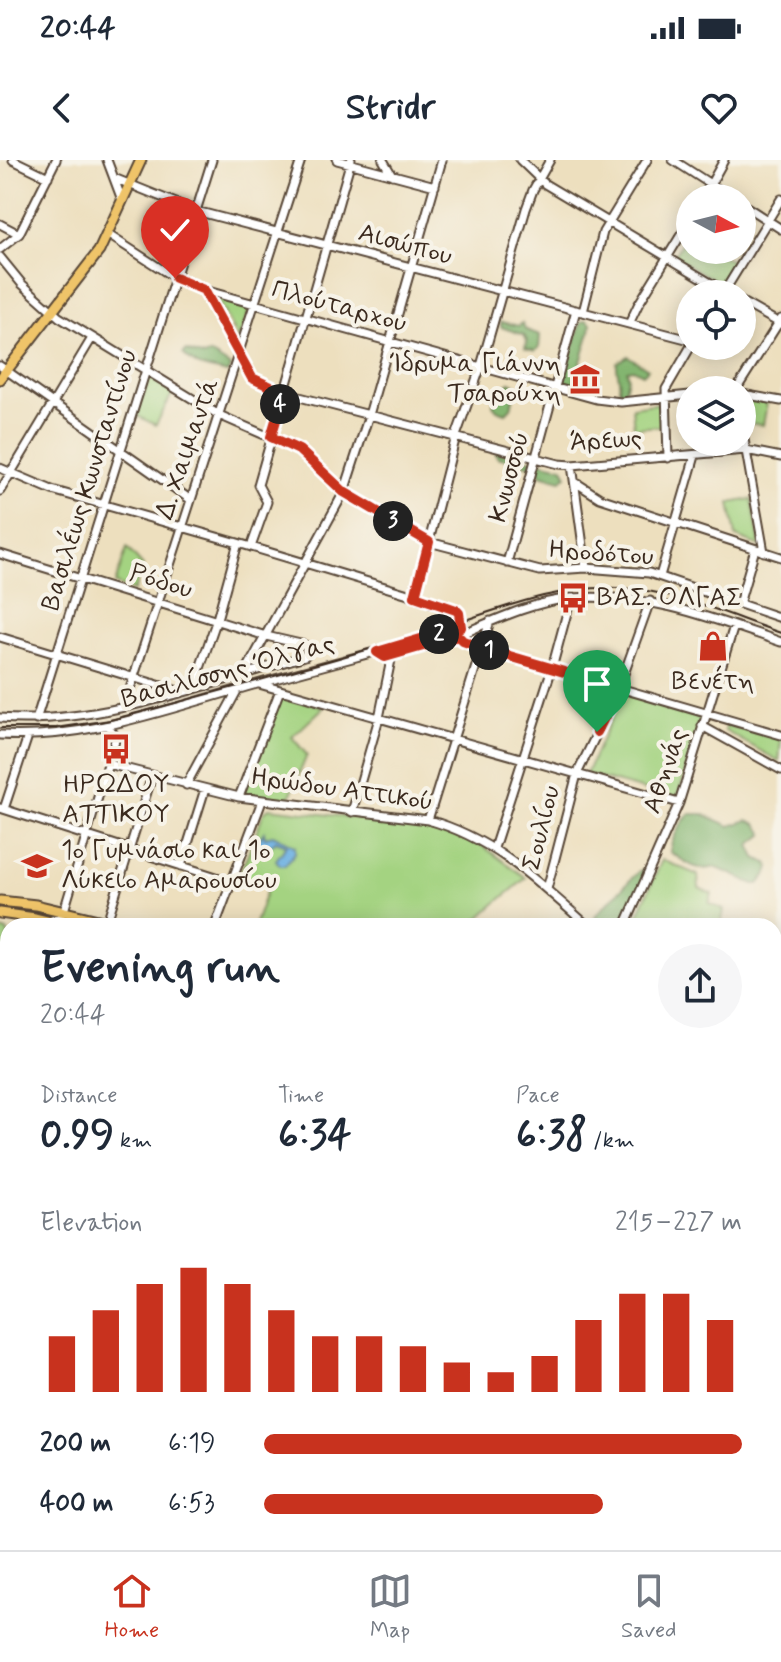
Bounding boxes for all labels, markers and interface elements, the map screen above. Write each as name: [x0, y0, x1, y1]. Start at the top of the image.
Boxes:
text: 20:44: [40, 9, 116, 48]
text: Stridr: [346, 85, 435, 132]
icon: back: [40, 86, 84, 130]
icon: heart: [697, 86, 741, 130]
north arrow: [676, 184, 756, 264]
map controls: [676, 184, 756, 456]
pin: [141, 196, 209, 278]
icon: check: [153, 208, 197, 252]
street label: Αισώπου: [354, 216, 456, 274]
street label: Πλούταρχου: [268, 273, 410, 341]
button: locate: [676, 280, 756, 360]
street label: Βασιλέως Κωνσταντίνου: [34, 345, 146, 615]
place label: Ίδρυμα Γιάννη Τσαρούχη: [390, 347, 561, 411]
museum icon: Ίδρυμα Γιάννη Τσαρούχη: [568, 362, 602, 396]
street label: Δ. Χαιμαντά: [148, 374, 228, 524]
button: layers: [676, 376, 756, 456]
pin: 4: [260, 384, 300, 424]
text: 4: [274, 390, 286, 418]
street label: Άρεως: [569, 422, 643, 460]
street label: Κνωσσού: [482, 428, 538, 526]
pin: 3: [373, 501, 413, 541]
text: 3: [388, 507, 398, 535]
street label: Ηροδότου: [547, 533, 655, 575]
street label: Ρόδου: [125, 556, 197, 608]
bus stop icon: ΒΑΣ. ΟΛΓΑΣ: [556, 581, 590, 615]
place label: ΒΑΣ. ΟΛΓΑΣ: [597, 581, 742, 615]
pin: 2: [419, 614, 459, 654]
text: 2: [434, 620, 444, 648]
street label: Βασιλίσσης Όλγας: [118, 627, 338, 717]
shop icon: Βενέτη: [696, 629, 730, 663]
pin: 1: [469, 630, 509, 670]
text: 1: [484, 636, 494, 664]
pin: [563, 650, 631, 732]
icon: arrive: [575, 662, 619, 706]
place label: Βενέτη: [672, 665, 754, 699]
street label: Αθηνάς: [636, 724, 696, 818]
bus stop icon: ΗΡΩΔΟΥ ΑΤΤΙΚΟΥ: [99, 732, 133, 766]
street label: Ηρώδου Αττικού: [249, 760, 435, 820]
place label: ΗΡΩΔΟΥ ΑΤΤΙΚΟΥ: [62, 768, 170, 832]
street label: Σουλίου: [515, 782, 569, 874]
place label: 1ο Γυμνάσιο και 1ο Λύκειο Αμαρουσίου: [61, 834, 277, 898]
school or university icon: 1ο Γυμνάσιο και 1ο Λύκειο Αμαρουσίου: [20, 849, 54, 883]
text: Evening run: [40, 940, 280, 998]
button: share: [658, 944, 742, 1028]
text: 20:44: [40, 999, 105, 1033]
text: Distance: [40, 1082, 117, 1110]
text: Time: [278, 1082, 324, 1110]
text: Pace: [516, 1082, 560, 1110]
text: 0.99: [40, 1110, 114, 1162]
text: 6:34: [278, 1110, 352, 1162]
text: 6:38: [516, 1110, 587, 1162]
text: km: [114, 1127, 152, 1155]
text: /km: [587, 1127, 635, 1155]
text: Elevation: [40, 1206, 142, 1240]
text: 215–227 m: [615, 1206, 742, 1240]
text: 200 m: [40, 1427, 111, 1461]
text: 6:19: [168, 1427, 215, 1461]
text: 400 m: [40, 1487, 113, 1521]
text: 6:53: [168, 1487, 215, 1521]
tab: Home: [104, 1569, 159, 1645]
tab: Map: [368, 1569, 412, 1645]
tab: Saved: [621, 1569, 677, 1645]

